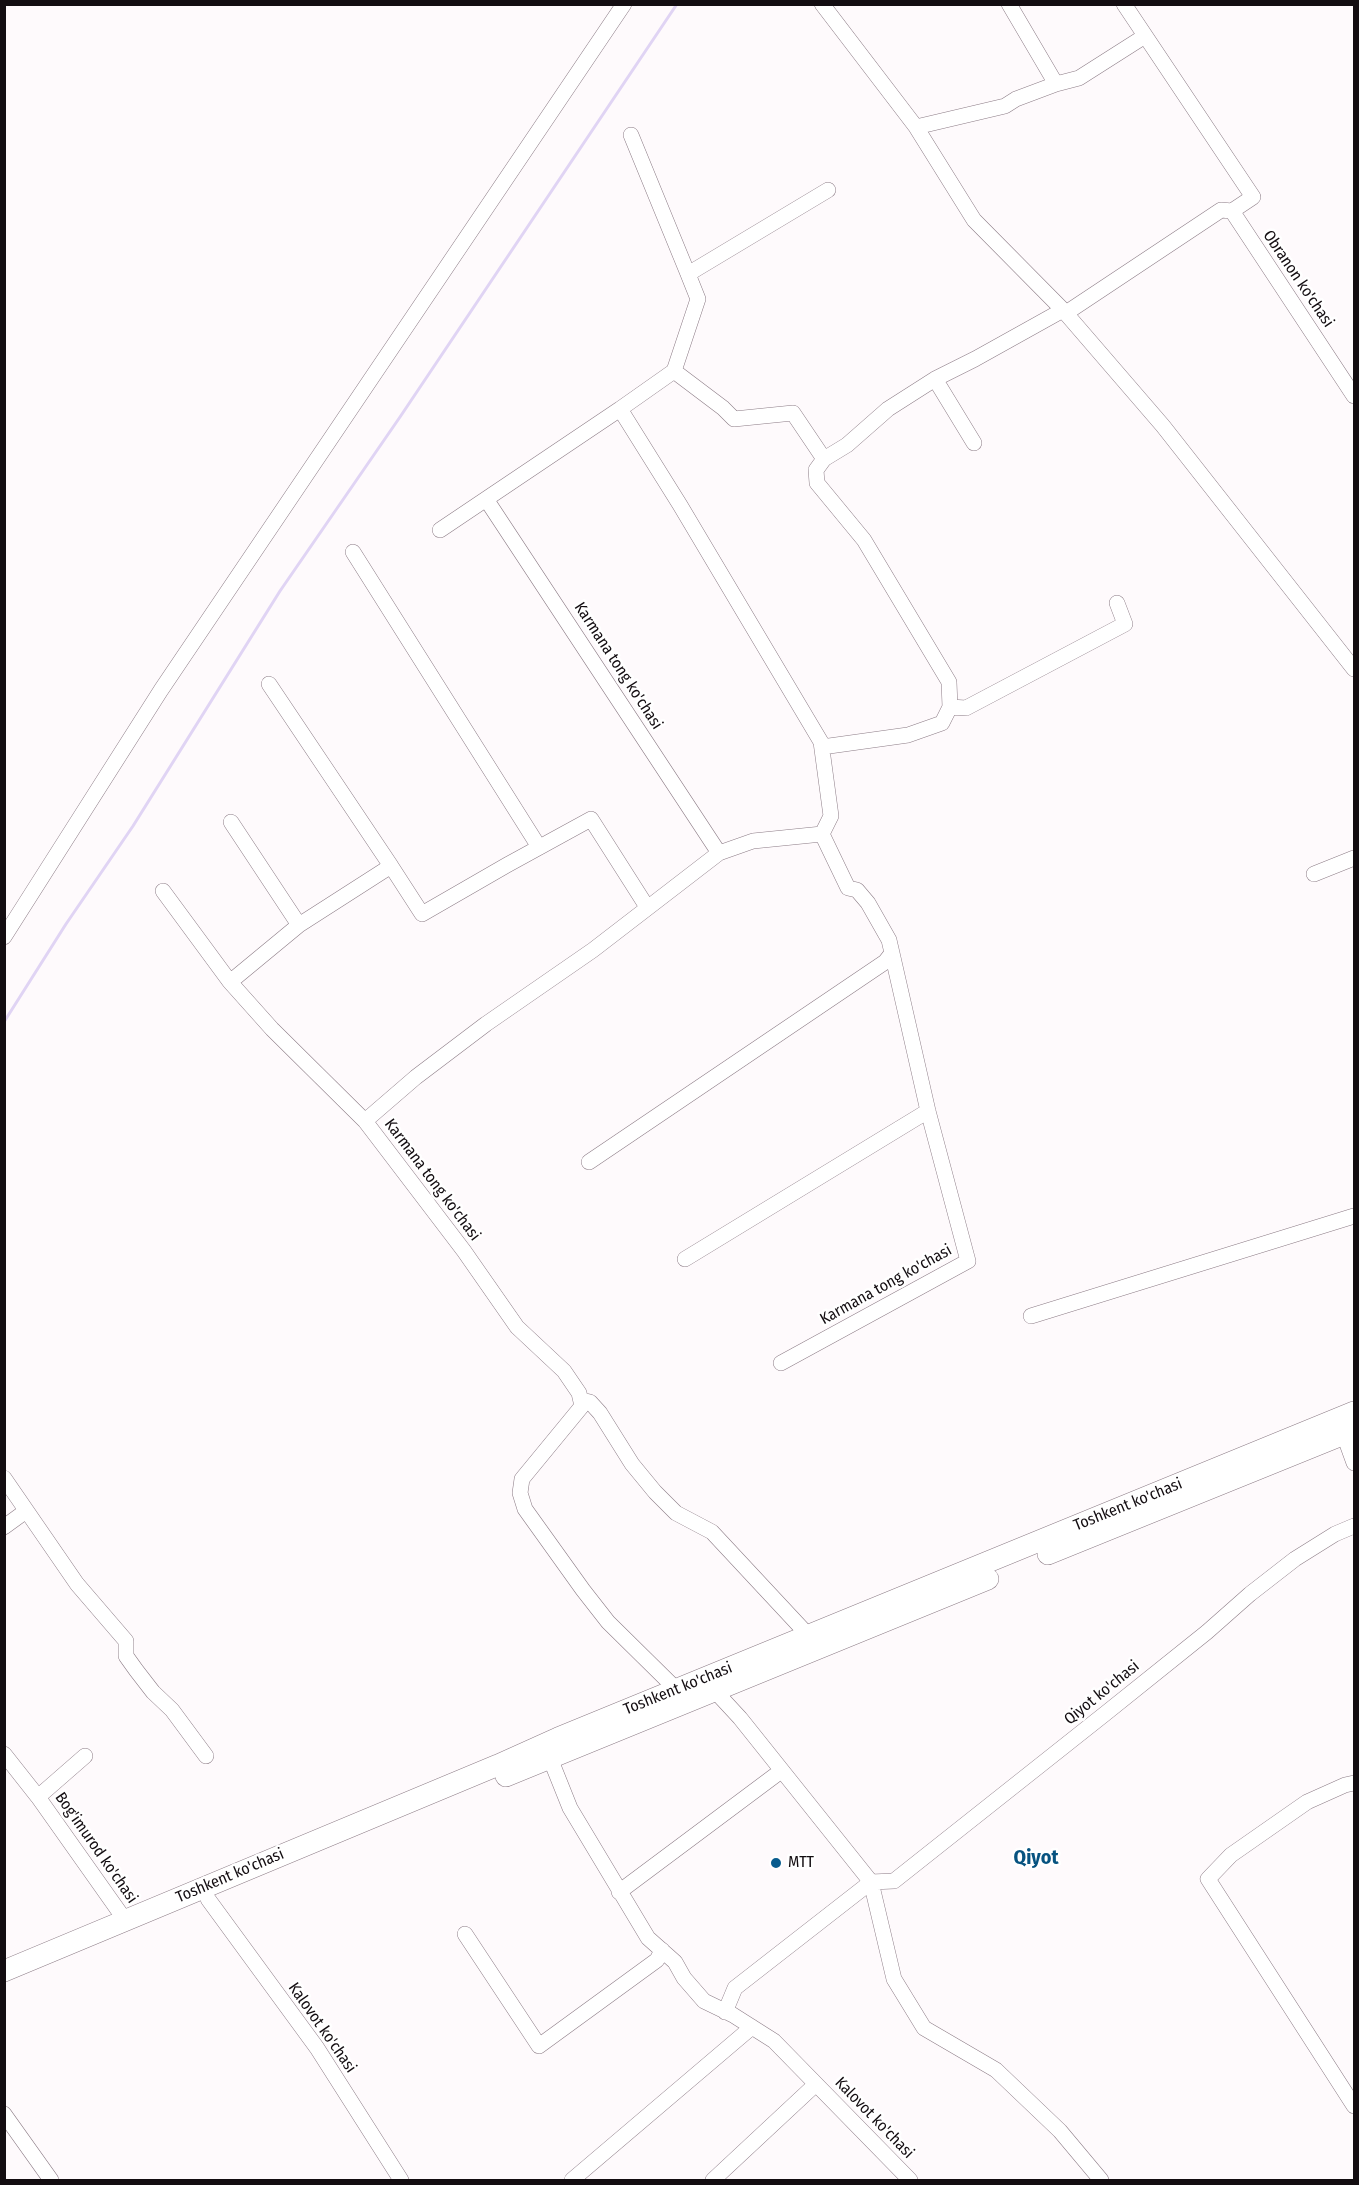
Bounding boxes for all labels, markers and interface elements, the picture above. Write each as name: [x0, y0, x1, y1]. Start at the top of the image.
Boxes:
street label: Obranon ko'chasi: [1258, 227, 1338, 331]
street label: Karmana tong ko'chasi: [570, 599, 666, 733]
street label: Karmana tong ko'chasi: [380, 1115, 484, 1245]
street label: Karmana tong ko'chasi: [817, 1241, 955, 1329]
street label: Toshkent ko'chasi: [1071, 1474, 1185, 1536]
street label: Qiyot ko'chasi: [1061, 1657, 1143, 1729]
street label: Toshkent ko'chasi: [621, 1658, 735, 1720]
street label: Bog'imurod ko'chasi: [51, 1789, 141, 1907]
street label: Toshkent ko'chasi: [173, 1845, 287, 1907]
district label: Qiyot: [1014, 1846, 1058, 1870]
place label: MTT: [788, 1853, 814, 1873]
marker: MTT: [769, 1856, 783, 1870]
street label: Kalovot ko'chasi: [284, 1979, 360, 2077]
street label: Kalovot ko'chasi: [830, 2073, 918, 2163]

